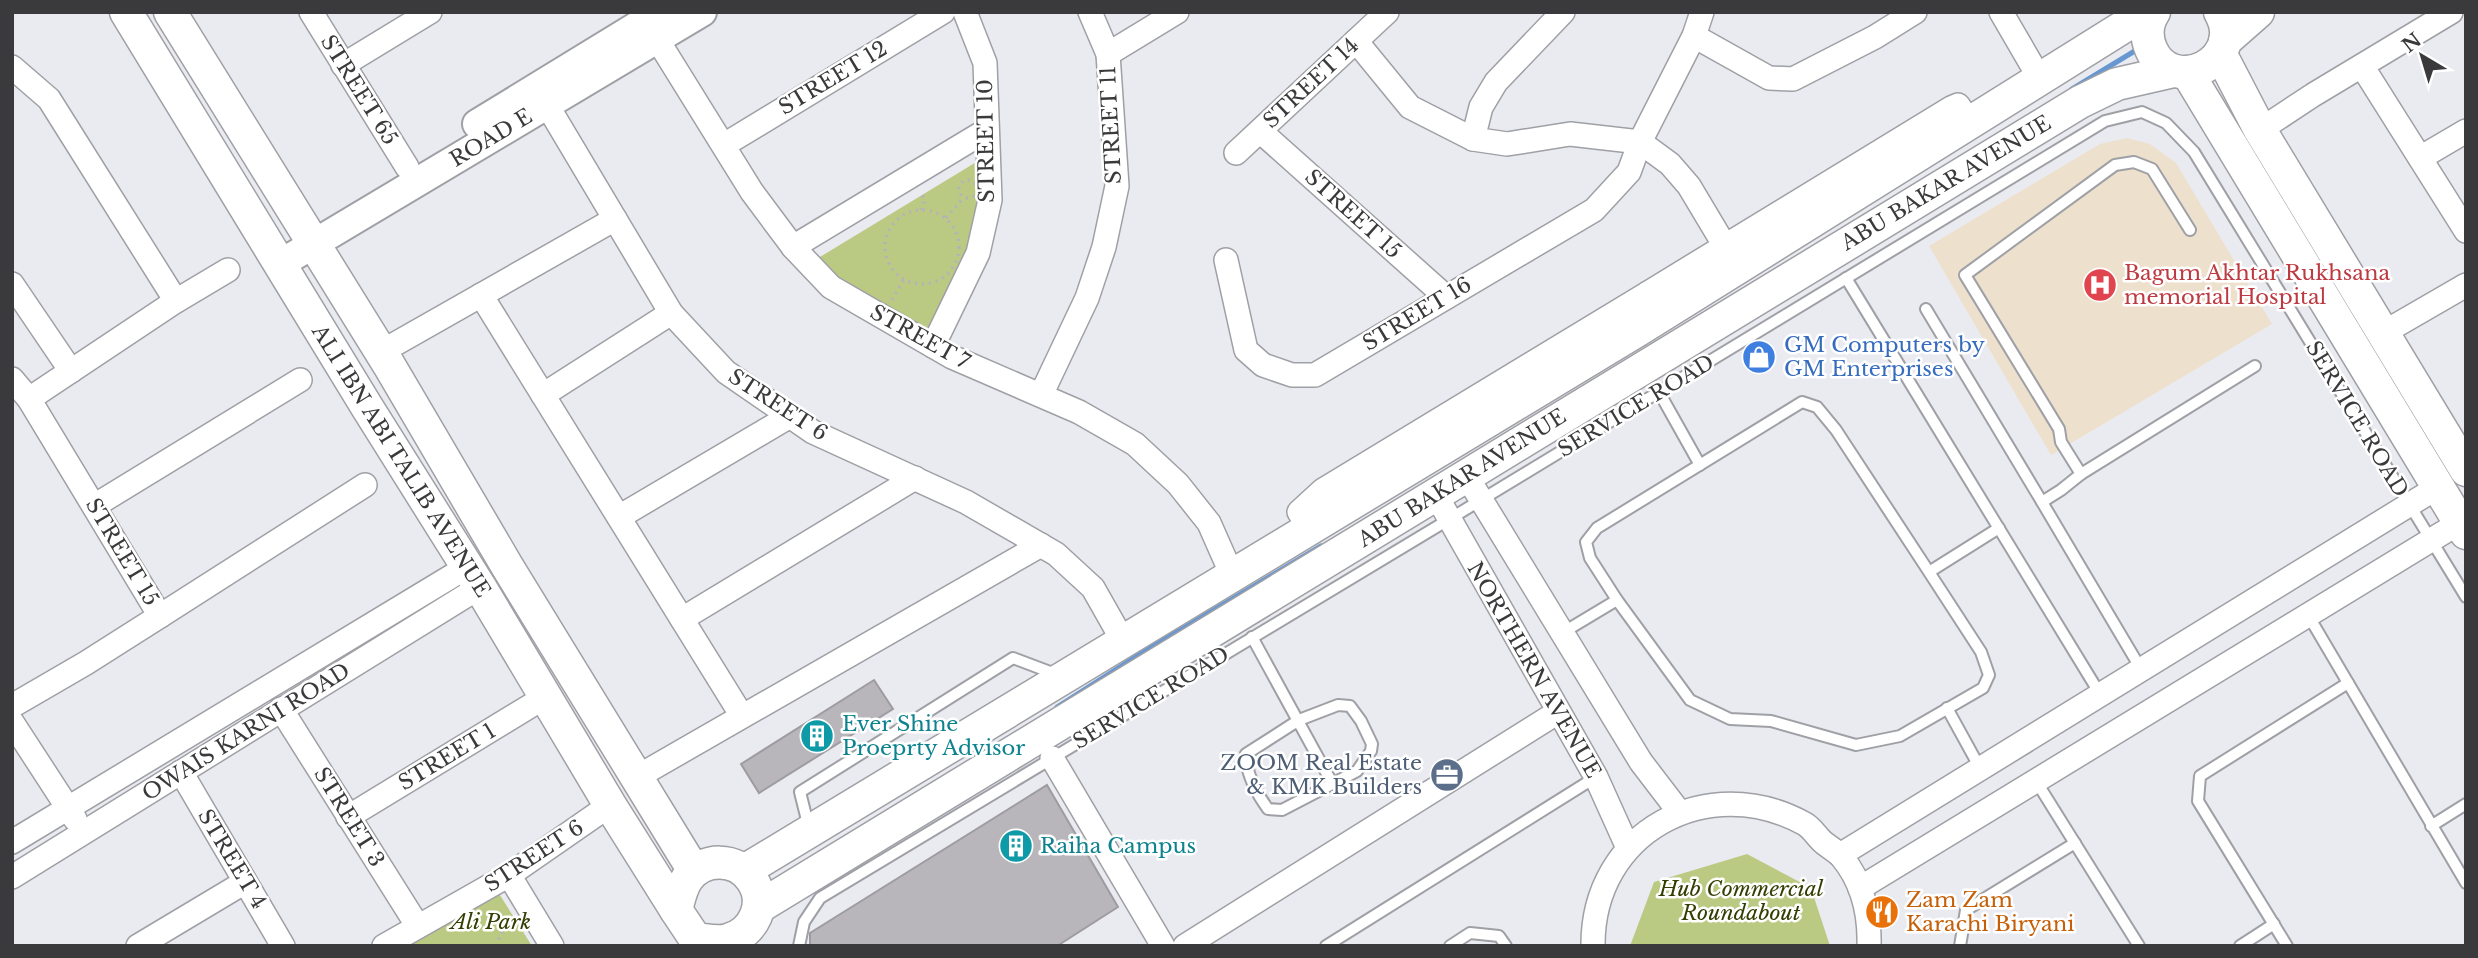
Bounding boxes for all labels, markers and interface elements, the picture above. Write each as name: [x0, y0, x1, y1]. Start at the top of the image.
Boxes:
north arrow: [2387, 21, 2457, 91]
text: N: [2398, 28, 2426, 58]
street label: STREET 65: [315, 30, 403, 150]
street label: STREET 14: [1258, 32, 1364, 134]
street label: STREET 12: [774, 35, 892, 121]
street label: STREET 11: [1095, 65, 1127, 185]
street label: STREET 10: [972, 79, 1000, 203]
street label: ROAD E: [445, 103, 537, 173]
street label: ABU BAKAR AVENUE: [1835, 110, 2056, 257]
street label: STREET 15: [1299, 164, 1407, 264]
place label: Bagum Akhtar Rukhsana memorial Hospital: [2124, 260, 2390, 310]
hospital icon: Bagum Akhtar Rukhsana memorial Hospital: [2081, 266, 2119, 304]
street label: STREET 16: [1358, 271, 1476, 357]
street label: STREET 7: [866, 299, 975, 375]
street label: ALI IBN ABI TALIB AVENUE: [306, 319, 496, 602]
place label: GM Computers by GM Enterprises: [1784, 332, 1986, 382]
street label: SERVICE ROAD: [2300, 336, 2414, 502]
shop icon: GM Computers by GM Enterprises: [1740, 338, 1778, 376]
street label: SERVICE ROAD: [1553, 349, 1719, 463]
street label: STREET 6: [724, 363, 832, 447]
street label: ABU BAKAR AVENUE: [1352, 403, 1571, 553]
street label: STREET 15: [80, 494, 164, 610]
street label: NORTHERN AVENUE: [1461, 557, 1607, 783]
street label: SERVICE ROAD: [1068, 641, 1234, 755]
street label: OWAIS KARNI ROAD: [137, 657, 355, 807]
place label: Ever Shine Proeprty Advisor: [842, 711, 1025, 761]
building icon: Ever Shine Proeprty Advisor: [798, 717, 836, 755]
street label: STREET 1: [394, 718, 500, 796]
place label: ZOOM Real Estate & KMK Builders: [1220, 750, 1422, 800]
office icon: ZOOM Real Estate & KMK Builders: [1428, 756, 1466, 794]
street label: STREET 3: [308, 762, 390, 872]
street label: STREET 4: [192, 804, 272, 914]
street label: STREET 6: [480, 814, 588, 898]
building icon: Raiha Campus: [997, 827, 1035, 865]
place label: Raiha Campus: [1040, 833, 1196, 859]
park label: Hub Commercial Roundabout: [1658, 876, 1824, 926]
place label: Zam Zam Karachi Biryani: [1906, 887, 2074, 937]
restaurant icon: Zam Zam Karachi Biryani: [1863, 893, 1901, 931]
park label: Ali Park: [448, 909, 531, 935]

